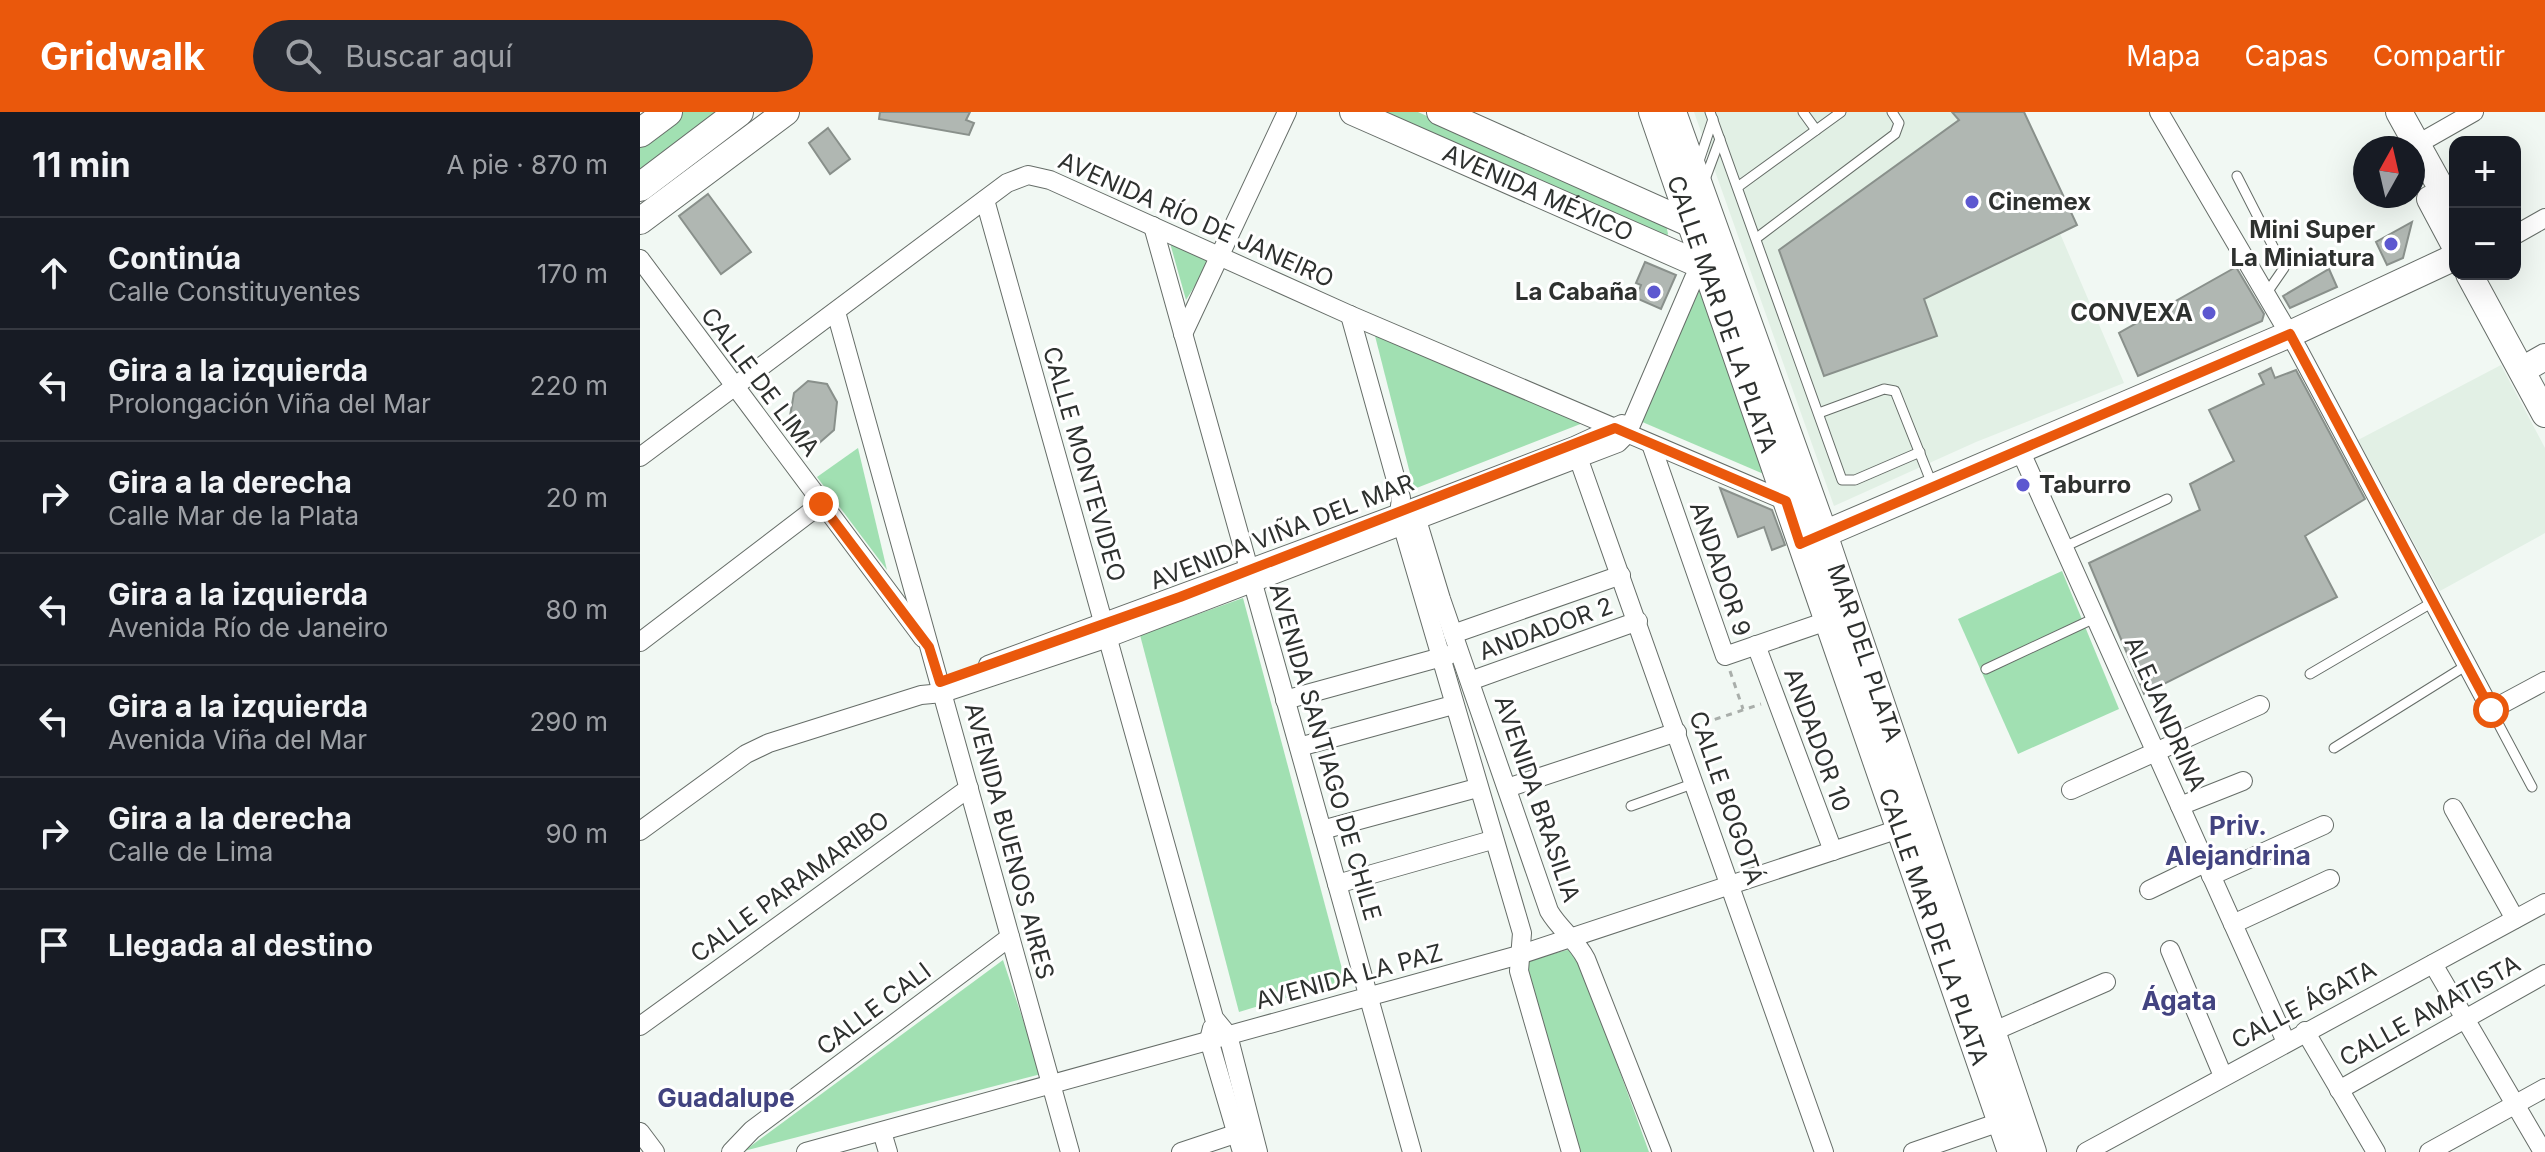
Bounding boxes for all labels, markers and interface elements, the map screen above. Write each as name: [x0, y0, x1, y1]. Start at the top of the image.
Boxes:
search box: [253, 20, 813, 92]
text: Gridwalk: [40, 33, 205, 79]
icon: search: [281, 34, 325, 78]
text: Buscar aquí: [345, 38, 513, 74]
text: Mapa: [2126, 39, 2201, 73]
text: Capas: [2245, 39, 2329, 73]
text: Compartir: [2373, 39, 2505, 73]
north arrow: [2353, 136, 2425, 208]
map controls: [2449, 136, 2521, 280]
button: +: [2449, 136, 2521, 208]
street label: AVENIDA MÉXICO: [1438, 138, 1638, 247]
text: 11 min: [32, 144, 131, 185]
street label: AVENIDA RÍO DE JANEIRO: [1054, 145, 1339, 293]
text: A pie · 870 m: [446, 149, 608, 180]
street label: CALLE MAR DE LA PLATA: [1661, 172, 1784, 457]
place label: Cinemex: [1988, 187, 2091, 216]
marker: Cinemex: [1963, 193, 1981, 211]
button: −: [2449, 208, 2521, 280]
place label: Mini Super La Miniatura: [2230, 215, 2375, 272]
marker: Mini Super La Miniatura: [2382, 235, 2400, 253]
text: Continúa: [108, 240, 241, 276]
icon: ahead: [32, 251, 76, 295]
text: 170 m: [537, 258, 608, 289]
text: Calle Constituyentes: [108, 276, 361, 307]
place label: La Cabaña: [1515, 277, 1638, 306]
marker: La Cabaña: [1645, 283, 1663, 301]
place label: CONVEXA: [2070, 298, 2193, 327]
street label: CALLE DE LIMA: [695, 302, 826, 462]
marker: CONVEXA: [2200, 304, 2218, 322]
street label: CALLE MONTEVIDEO: [1037, 343, 1132, 585]
text: Gira a la izquierda: [108, 352, 368, 388]
icon: left: [32, 363, 76, 407]
text: 220 m: [530, 370, 608, 401]
text: Prolongación Viña del Mar: [108, 388, 431, 419]
text: Gira a la derecha: [108, 464, 352, 500]
street label: AVENIDA VIÑA DEL MAR: [1146, 468, 1418, 595]
place label: Taburro: [2039, 470, 2131, 499]
icon: right: [32, 475, 76, 519]
marker: Taburro: [2014, 476, 2032, 494]
text: 20 m: [546, 482, 608, 513]
route end: [803, 486, 839, 522]
street label: ANDADOR 9: [1684, 498, 1757, 640]
text: Calle Mar de la Plata: [108, 500, 359, 531]
street label: MAR DEL PLATA: [1821, 560, 1908, 746]
text: Gira a la izquierda: [108, 576, 368, 612]
street label: AVENIDA SANTIAGO DE CHILE: [1263, 580, 1388, 924]
icon: left: [32, 587, 76, 631]
street label: ANDADOR 2: [1475, 591, 1617, 666]
text: 80 m: [545, 594, 608, 625]
text: Avenida Río de Janeiro: [108, 612, 388, 643]
street label: ALEJANDRINA: [2118, 632, 2213, 796]
street label: ANDADOR 10: [1778, 664, 1857, 815]
text: Gira a la izquierda: [108, 688, 368, 724]
street label: AVENIDA BRASILIA: [1489, 692, 1586, 906]
route start: [2473, 692, 2509, 728]
icon: left: [32, 699, 76, 743]
street label: AVENIDA BUENOS AIRES: [959, 699, 1060, 982]
text: 290 m: [530, 706, 608, 737]
street label: CALLE BOGOTÁ: [1683, 707, 1771, 888]
text: Avenida Viña del Mar: [108, 724, 367, 755]
street label: CALLE MAR DE LA PLATA: [1873, 784, 1995, 1069]
text: Gira a la derecha: [108, 800, 352, 836]
street label: CALLE PARAMARIBO: [685, 805, 895, 968]
district label: Priv. Alejandrina: [2165, 810, 2311, 871]
icon: right: [32, 811, 76, 855]
text: 90 m: [545, 818, 608, 849]
text: Calle de Lima: [108, 836, 273, 867]
icon: arrive: [32, 923, 76, 967]
text: Llegada al destino: [108, 927, 373, 963]
street label: AVENIDA LA PAZ: [1252, 938, 1446, 1015]
street label: CALLE AMATISTA: [2334, 949, 2525, 1072]
street label: CALLE ÁGATA: [2226, 953, 2381, 1055]
street label: CALLE CALI: [811, 956, 937, 1061]
district label: Ágata: [2141, 985, 2217, 1016]
district label: Guadalupe: [657, 1082, 795, 1113]

